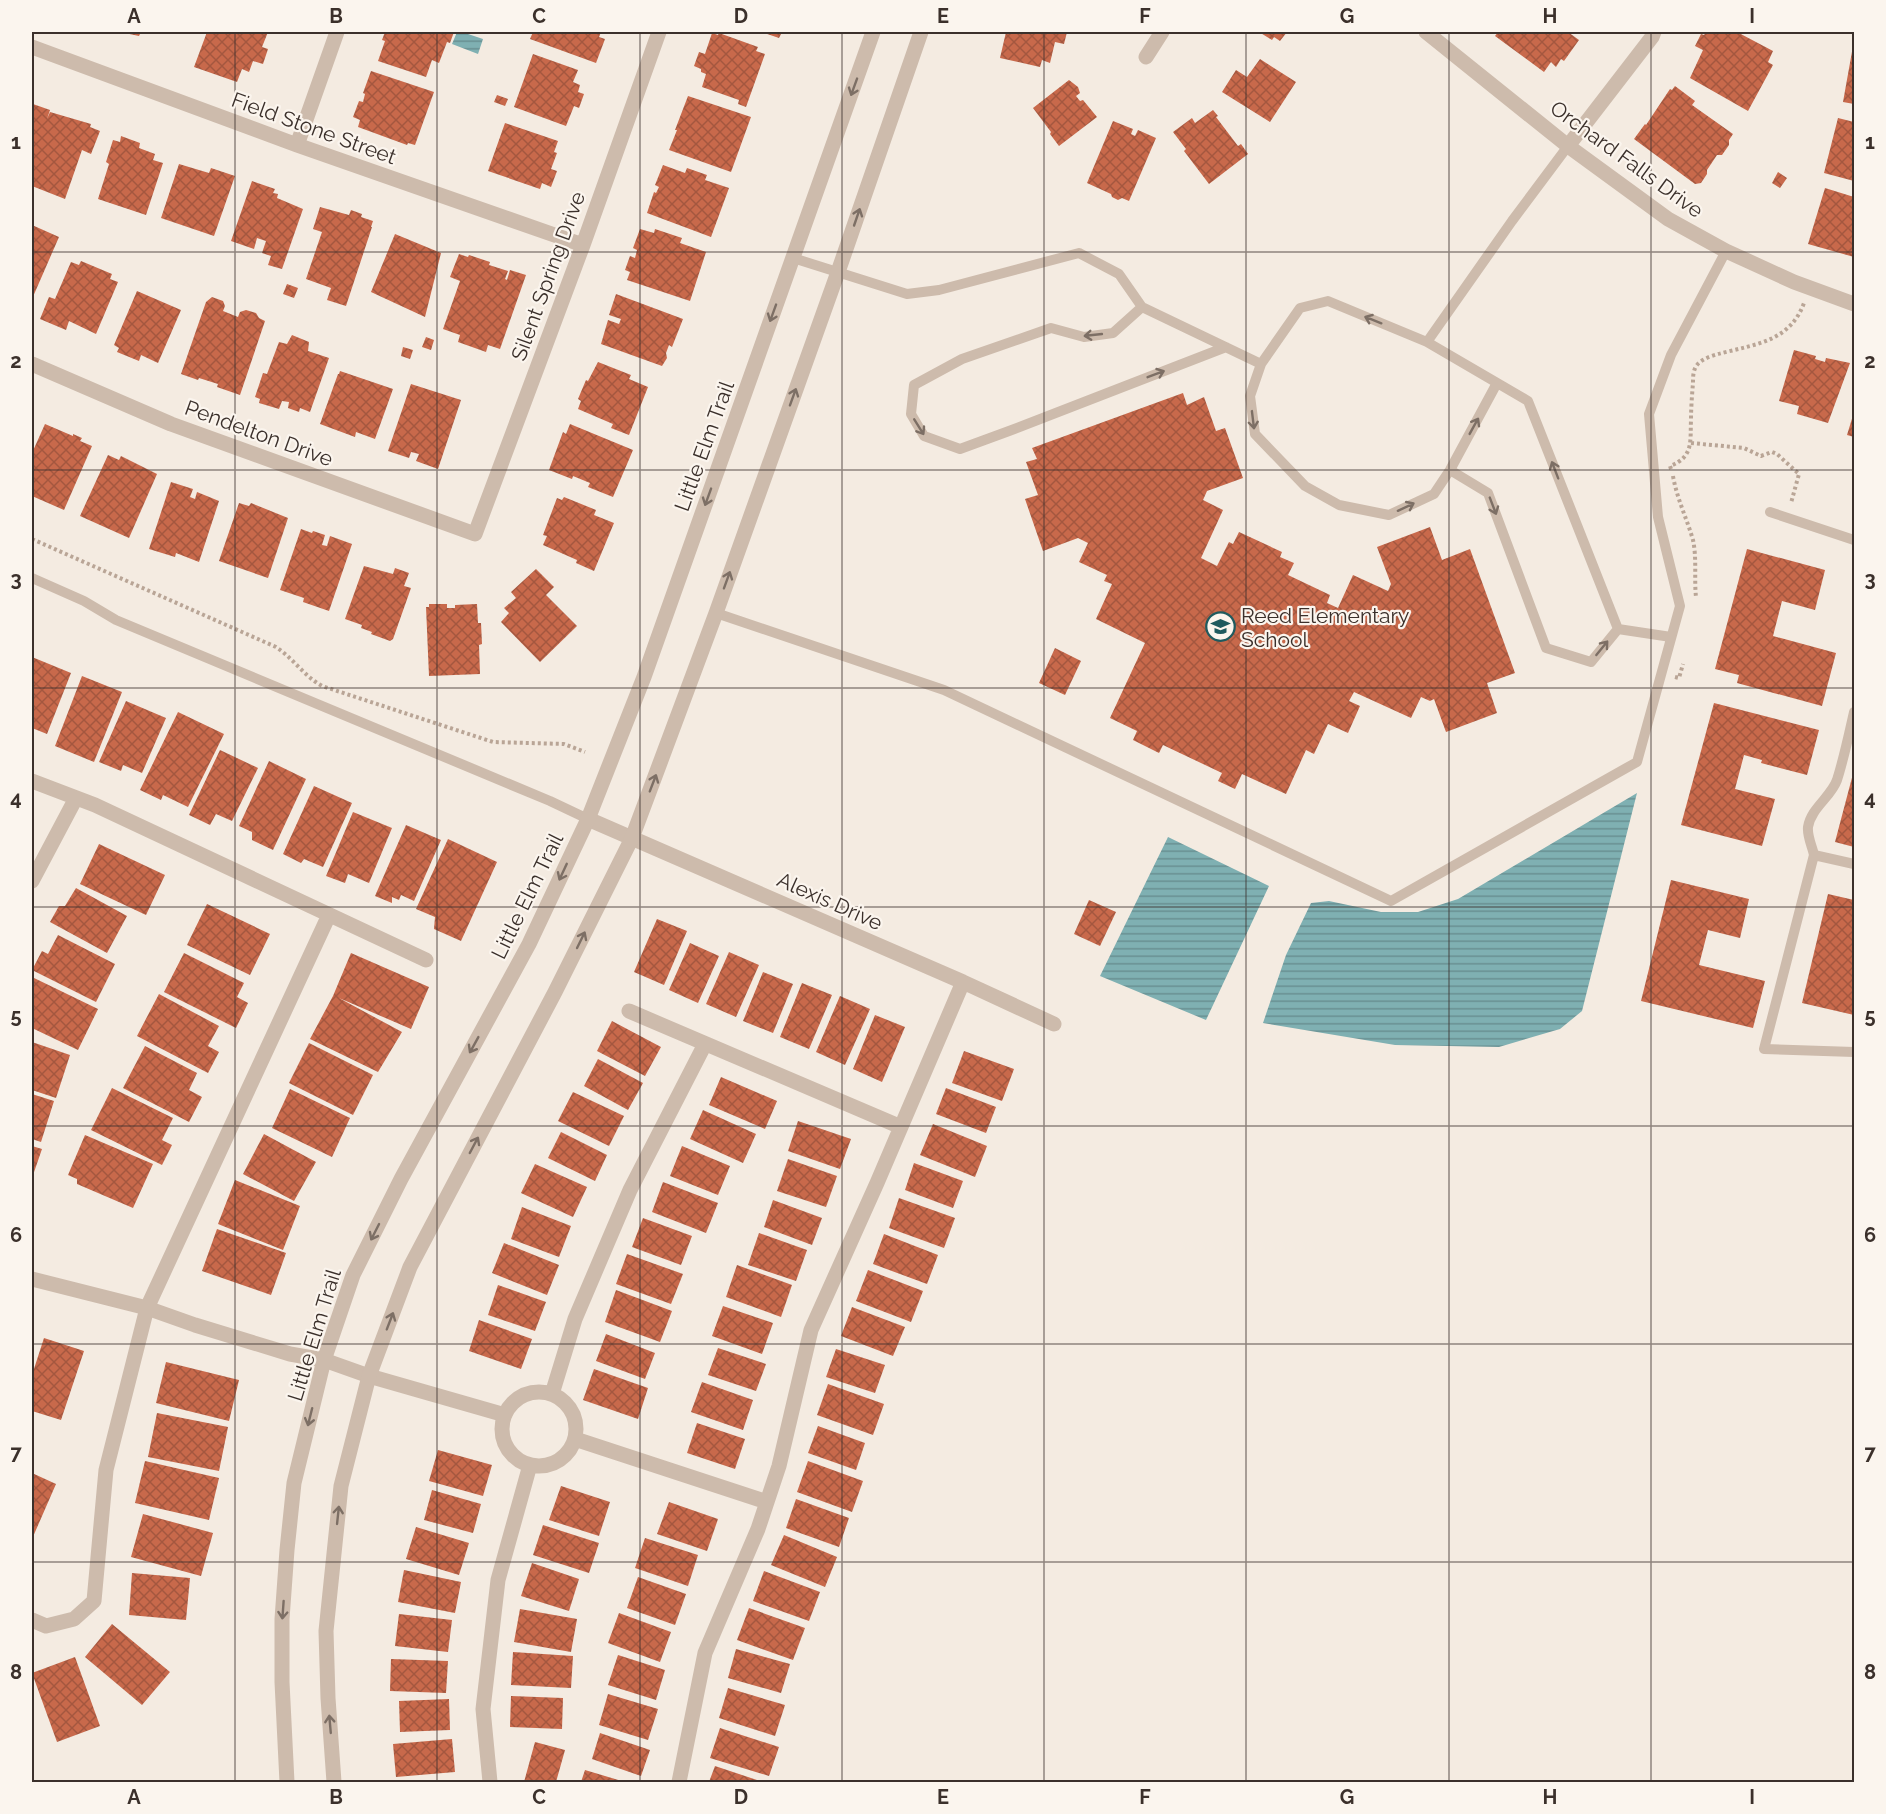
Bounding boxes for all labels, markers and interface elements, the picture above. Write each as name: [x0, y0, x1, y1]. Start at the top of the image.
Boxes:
text: A: [127, 4, 141, 28]
text: B: [329, 4, 343, 28]
text: C: [532, 4, 546, 28]
text: D: [734, 4, 748, 28]
text: E: [937, 4, 949, 28]
text: F: [1139, 4, 1151, 28]
text: G: [1340, 4, 1354, 28]
text: H: [1543, 4, 1557, 28]
text: I: [1749, 4, 1755, 28]
one-way arrow: [847, 77, 858, 96]
street label: Field Stone Street: [228, 87, 400, 169]
street label: Orchard Falls Drive: [1546, 95, 1708, 223]
text: 1: [11, 130, 21, 154]
text: 1: [1865, 130, 1875, 154]
street label: Silent Spring Drive: [506, 188, 590, 364]
one-way arrow: [853, 208, 864, 227]
one-way arrow: [767, 303, 778, 322]
one-way arrow: [1364, 314, 1383, 325]
one-way arrow: [1084, 330, 1104, 341]
text: 2: [10, 349, 22, 373]
text: 2: [1864, 349, 1876, 373]
one-way arrow: [1146, 368, 1165, 379]
street label: Little Elm Trail: [669, 377, 739, 515]
one-way arrow: [789, 388, 800, 407]
street label: Pendelton Drive: [182, 395, 336, 471]
one-way arrow: [1248, 410, 1259, 430]
one-way arrow: [913, 418, 925, 435]
one-way arrow: [1469, 418, 1480, 436]
one-way arrow: [1549, 462, 1560, 480]
one-way arrow: [701, 487, 712, 506]
one-way arrow: [1488, 497, 1499, 515]
one-way arrow: [1397, 500, 1415, 512]
text: 3: [10, 567, 22, 591]
text: 3: [1864, 567, 1876, 591]
one-way arrow: [723, 571, 734, 590]
place label: Reed Elementary School: [1241, 603, 1409, 652]
school or university icon: Reed Elementary School: [1204, 611, 1236, 643]
one-way arrow: [1596, 640, 1609, 656]
one-way arrow: [648, 774, 659, 793]
text: 4: [10, 786, 22, 810]
text: 4: [1864, 786, 1876, 810]
street label: Little Elm Trail: [486, 829, 568, 963]
one-way arrow: [557, 862, 569, 880]
street label: Alexis Drive: [773, 867, 887, 935]
one-way arrow: [576, 931, 587, 949]
text: 5: [10, 1004, 22, 1028]
text: 5: [1864, 1004, 1876, 1028]
one-way arrow: [468, 1036, 480, 1053]
one-way arrow: [469, 1137, 480, 1155]
one-way arrow: [368, 1222, 380, 1240]
text: 6: [10, 1223, 22, 1247]
text: 6: [1864, 1223, 1876, 1247]
street label: Little Elm Trail: [282, 1266, 346, 1404]
one-way arrow: [385, 1312, 396, 1331]
one-way arrow: [304, 1407, 316, 1426]
text: 7: [10, 1441, 22, 1465]
text: 7: [1864, 1441, 1876, 1465]
one-way arrow: [333, 1505, 344, 1525]
one-way arrow: [277, 1599, 288, 1619]
text: 8: [10, 1660, 22, 1684]
text: 8: [1864, 1660, 1876, 1684]
one-way arrow: [324, 1715, 335, 1735]
text: A: [127, 1785, 141, 1809]
text: B: [329, 1785, 343, 1809]
text: C: [532, 1785, 546, 1809]
text: D: [734, 1785, 748, 1809]
text: E: [937, 1785, 949, 1809]
text: F: [1139, 1785, 1151, 1809]
text: G: [1340, 1785, 1354, 1809]
text: H: [1543, 1785, 1557, 1809]
text: I: [1749, 1785, 1755, 1809]

